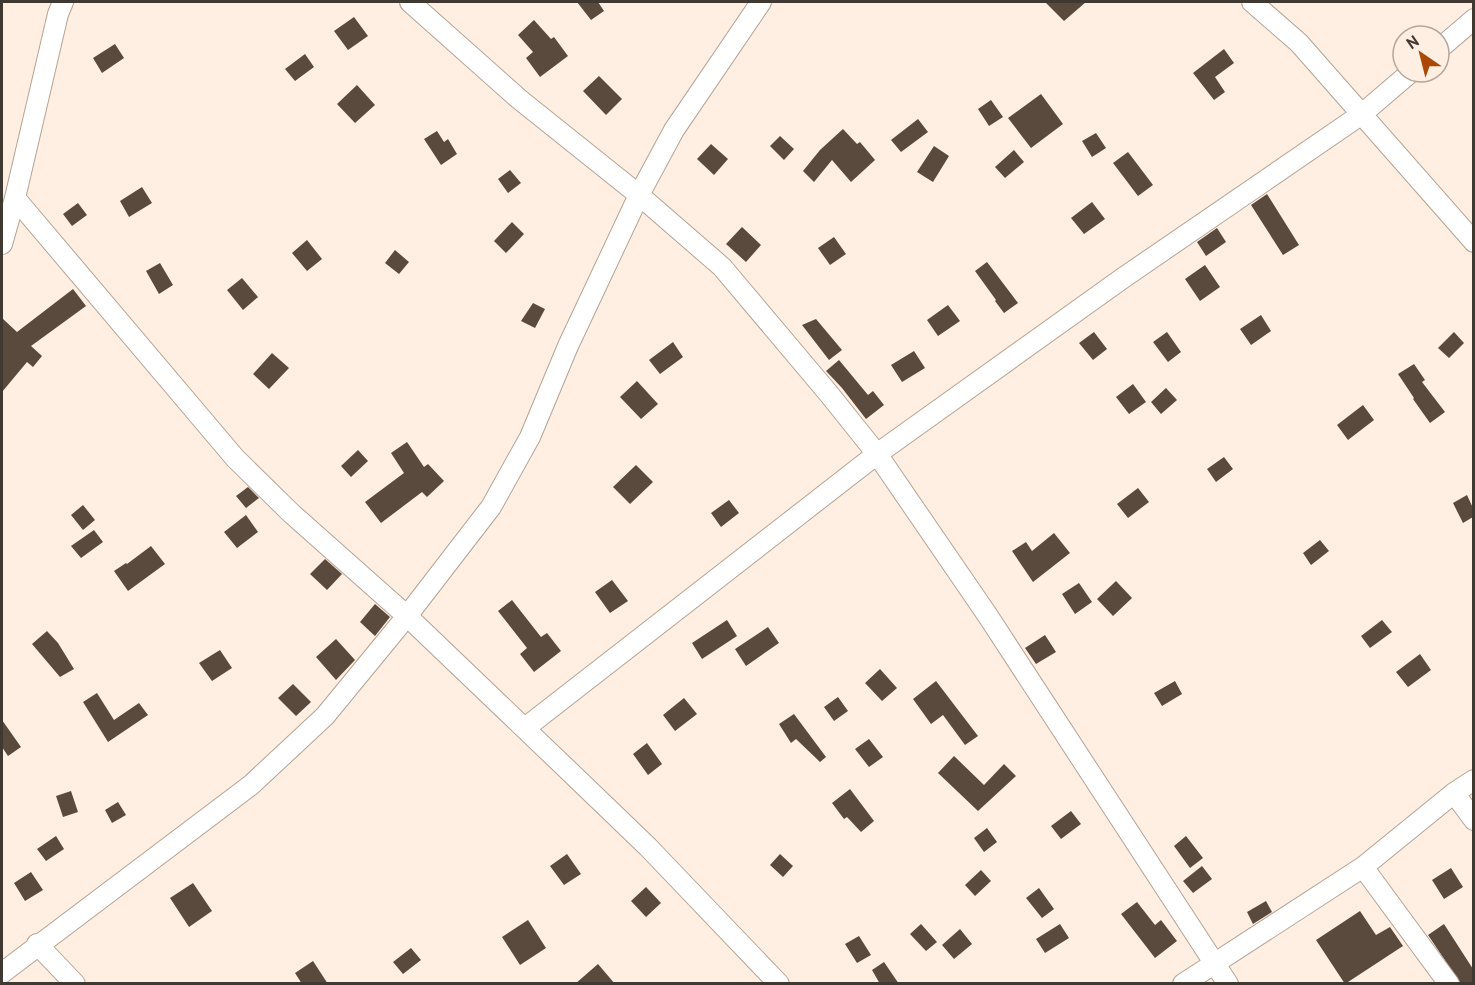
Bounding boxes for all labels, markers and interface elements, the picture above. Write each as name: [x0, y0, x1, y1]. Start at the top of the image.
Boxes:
north arrow: [1391, 24, 1451, 84]
text: N: [1402, 31, 1422, 53]

